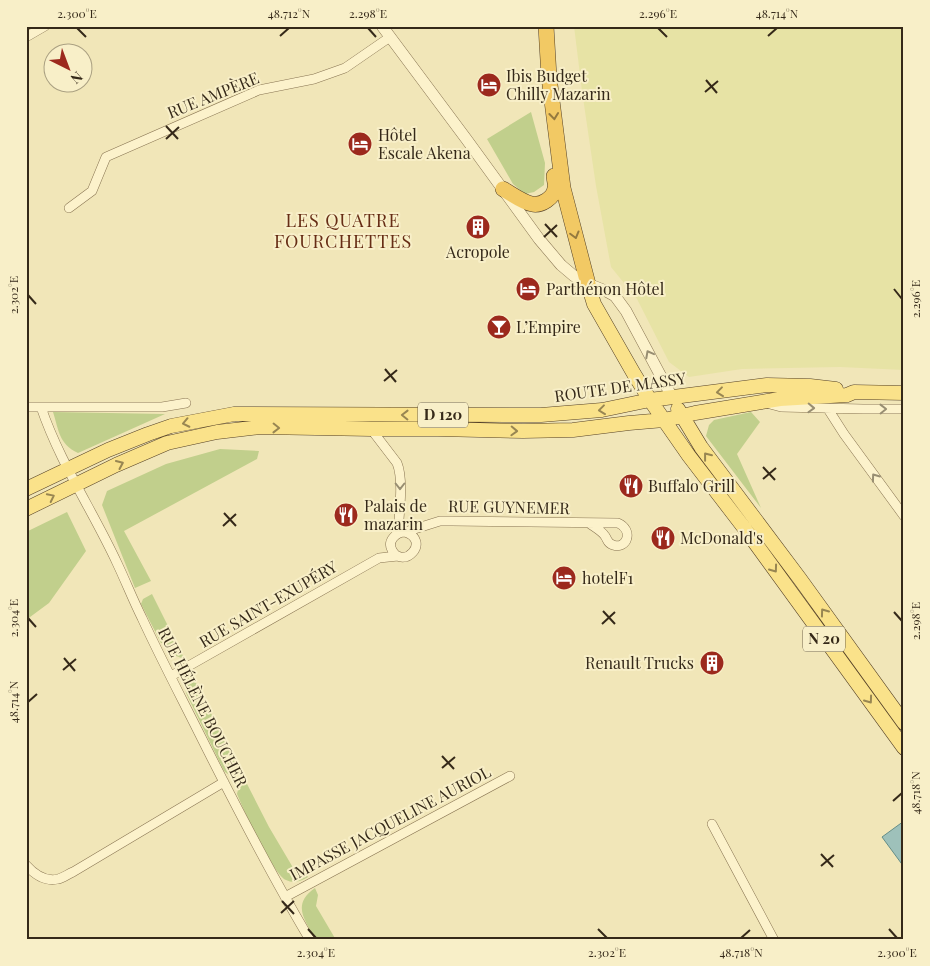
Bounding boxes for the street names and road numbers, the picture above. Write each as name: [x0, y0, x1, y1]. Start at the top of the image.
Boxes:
street label: RUE AMPÈRE: [164, 67, 262, 122]
street label: ROUTE DE MASSY: [553, 367, 688, 406]
road number: D 120: [418, 402, 468, 428]
street label: RUE GUYNEMER: [448, 495, 571, 518]
street label: RUE SAINT-EXUPÉRY: [195, 555, 341, 652]
street label: RUE HÉLÈNE BOUCHER: [154, 623, 253, 791]
road number: N 20: [803, 626, 845, 652]
street label: IMPASSE JACQUELINE AURIOL: [286, 761, 494, 885]

